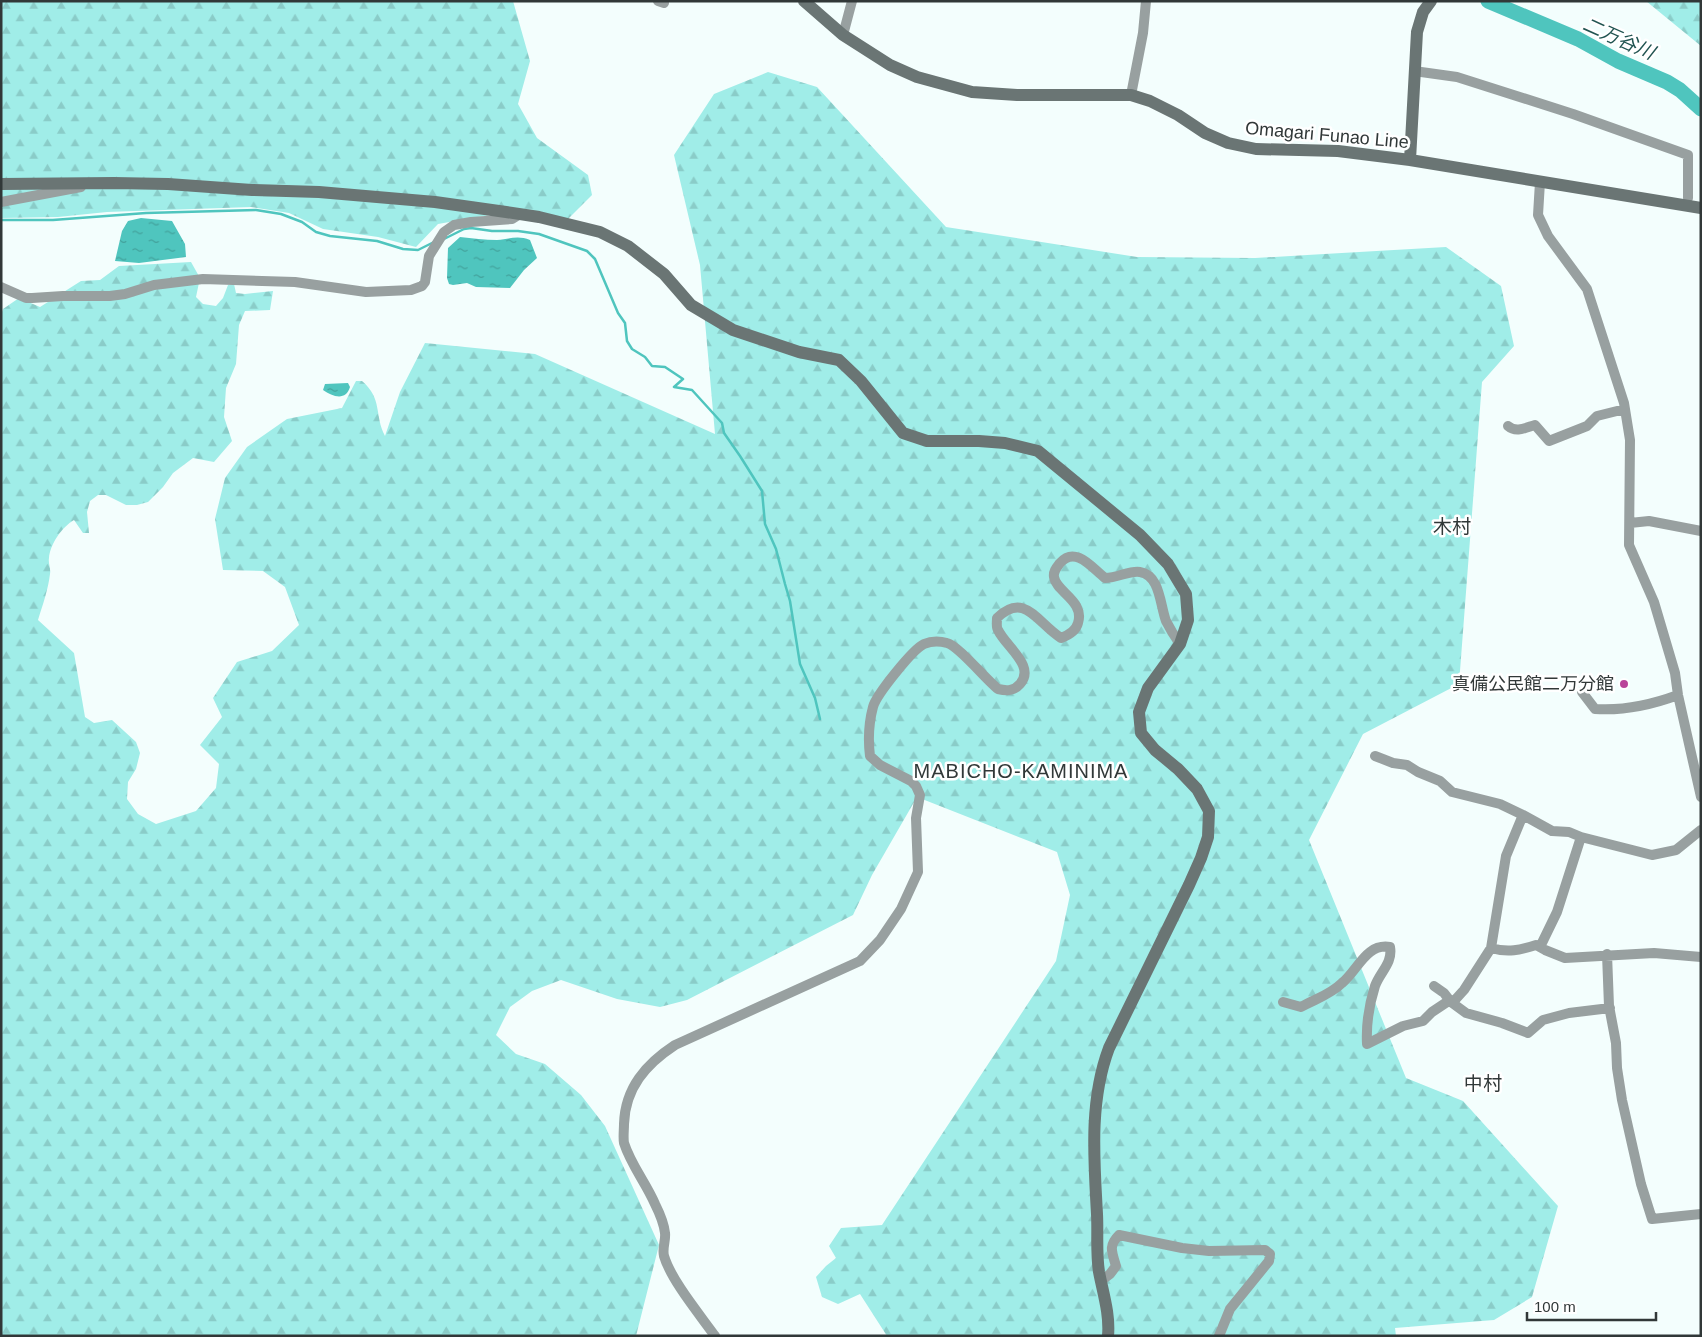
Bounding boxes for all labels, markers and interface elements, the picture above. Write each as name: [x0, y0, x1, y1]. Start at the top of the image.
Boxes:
water label: 二万谷川: [1580, 13, 1660, 64]
street label: Omagari Funao Line: [1244, 118, 1410, 152]
district label: 木村: [1433, 516, 1471, 537]
place label: 真備公民館二万分館: [1452, 674, 1614, 694]
marker: 真備公民館二万分館: [1618, 678, 1630, 690]
district label: MABICHO-KAMINIMA: [914, 760, 1128, 782]
district label: 中村: [1464, 1073, 1502, 1094]
scale bar: [1527, 1290, 1656, 1322]
text: 100 m: [1534, 1298, 1576, 1315]

